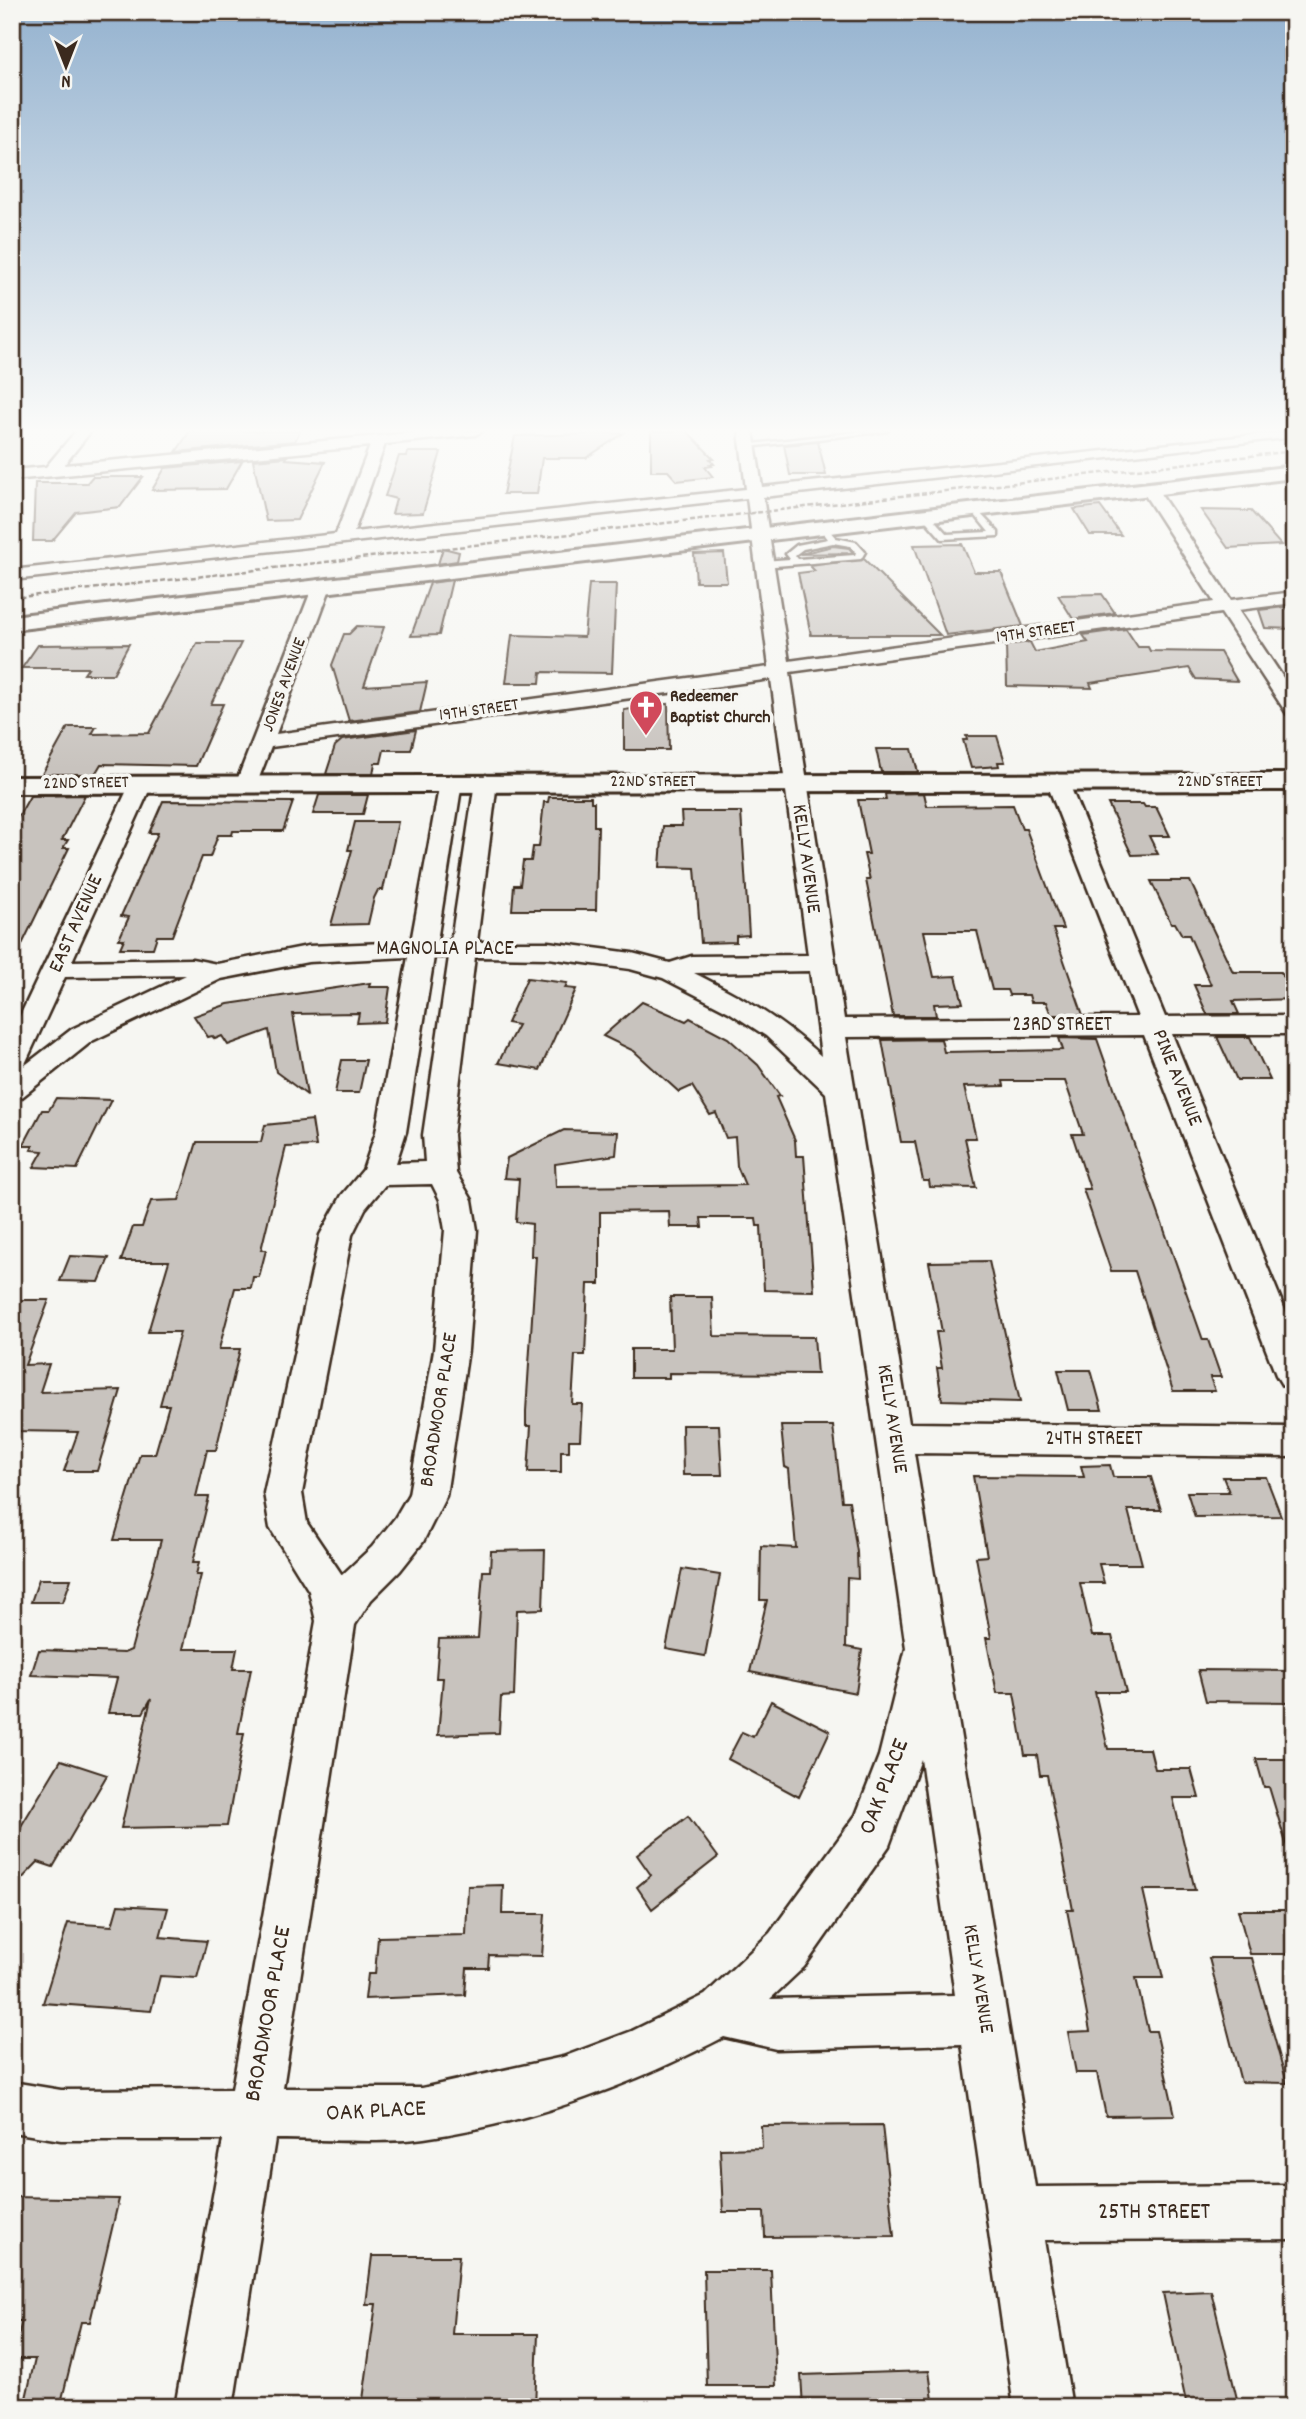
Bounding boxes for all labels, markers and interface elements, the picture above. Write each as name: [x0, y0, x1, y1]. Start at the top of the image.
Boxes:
north arrow: [32, 32, 102, 102]
text: N: [61, 66, 71, 93]
street label: 19TH STREET: [995, 615, 1077, 651]
street label: JONES AVENUE: [256, 634, 314, 736]
place label: Redeemer Baptist Church: [670, 685, 771, 731]
church icon: Redeemer Baptist Church: [627, 688, 665, 737]
street label: 19TH STREET: [438, 693, 520, 729]
street label: 22ND STREET: [610, 770, 696, 795]
street label: 22ND STREET: [1177, 770, 1263, 795]
street label: 22ND STREET: [43, 771, 129, 797]
street label: KELLY AVENUE: [782, 802, 828, 916]
street label: EAST AVENUE: [42, 870, 112, 978]
street label: MAGNOLIA PLACE: [376, 935, 514, 965]
street label: 23RD STREET: [1012, 1011, 1112, 1041]
street label: PINE AVENUE: [1143, 1025, 1209, 1131]
street label: BROADMOOR PLACE: [413, 1330, 467, 1489]
street label: KELLY AVENUE: [868, 1362, 914, 1476]
street label: 24TH STREET: [1045, 1425, 1143, 1455]
street label: OAK PLACE: [851, 1734, 919, 1840]
street label: KELLY AVENUE: [954, 1922, 1000, 2036]
street label: BROADMOOR PLACE: [237, 1923, 301, 2104]
street label: OAK PLACE: [325, 2092, 427, 2132]
street label: 25TH STREET: [1098, 2196, 1211, 2230]

